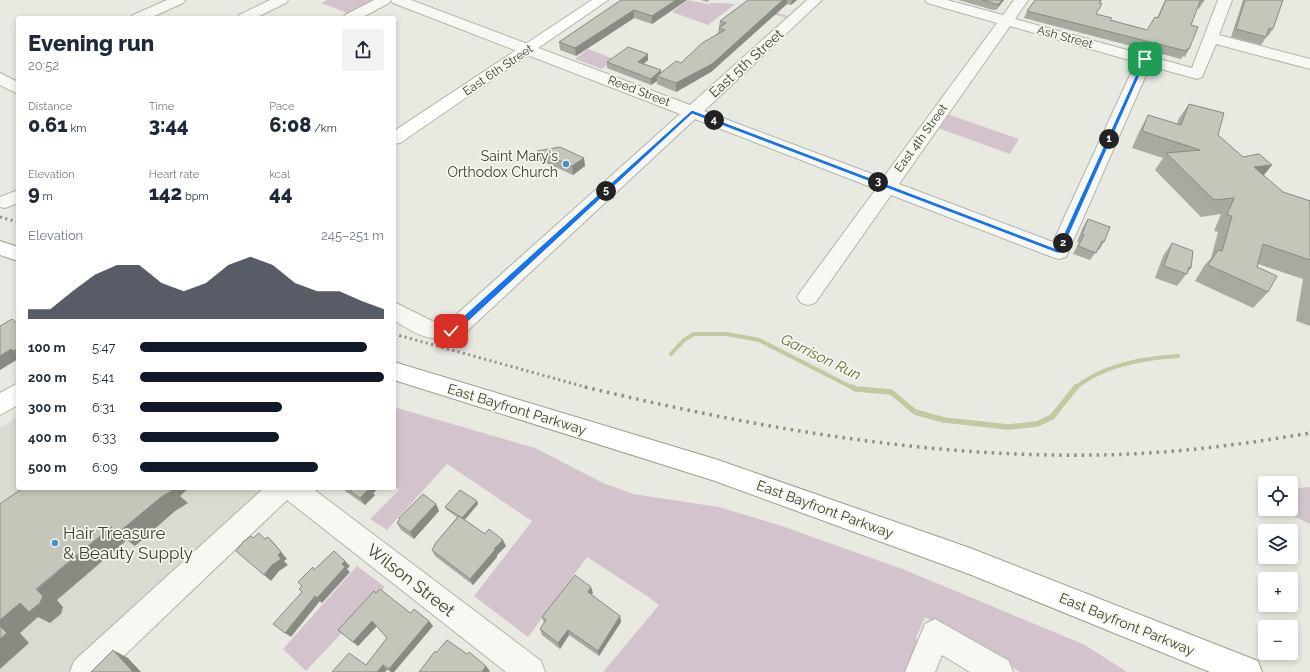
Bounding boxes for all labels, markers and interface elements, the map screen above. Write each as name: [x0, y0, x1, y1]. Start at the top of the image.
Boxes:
street label: Ash Street: [1036, 23, 1094, 51]
street label: East 5th Street: [706, 25, 787, 100]
button: share: [342, 29, 384, 71]
text: Evening run: [28, 30, 154, 56]
street label: East 6th Street: [460, 41, 536, 99]
pin: [1128, 42, 1162, 76]
icon: arrive: [1134, 48, 1156, 70]
text: 20:52: [28, 58, 59, 73]
street label: Reed Street: [606, 73, 672, 109]
text: Distance: [28, 100, 72, 113]
text: Time: [149, 100, 174, 113]
text: Pace: [269, 100, 295, 113]
street label: East 4th Street: [892, 101, 950, 175]
pin: 4: [704, 110, 724, 130]
text: 0.61: [28, 113, 68, 137]
text: 3:44: [149, 113, 189, 137]
text: 6:08: [269, 113, 311, 137]
text: 4: [711, 113, 717, 126]
text: km: [68, 122, 86, 135]
text: /km: [311, 122, 337, 135]
pin: 1: [1099, 129, 1119, 149]
text: 1: [1106, 132, 1112, 145]
place label: Saint Mary's Orthodox Church: [447, 148, 558, 180]
marker: Saint Mary's Orthodox Church: [561, 159, 571, 169]
text: Elevation: [28, 168, 75, 181]
text: Heart rate: [149, 168, 199, 181]
text: kcal: [269, 168, 290, 181]
pin: 3: [868, 172, 888, 192]
text: 3: [875, 175, 881, 188]
text: 9: [28, 181, 40, 205]
text: 142: [149, 181, 182, 205]
text: 44: [269, 181, 292, 205]
pin: 5: [596, 181, 616, 201]
text: 5: [603, 184, 609, 197]
text: m: [40, 190, 53, 203]
text: bpm: [182, 190, 209, 203]
text: Elevation: [28, 228, 83, 243]
text: 245–251 m: [321, 228, 384, 243]
pin: 2: [1053, 233, 1073, 253]
text: 2: [1060, 236, 1066, 249]
pin: [434, 314, 468, 348]
icon: check: [440, 320, 462, 342]
water label: Garrison Run: [778, 330, 864, 384]
text: 100 m: [28, 340, 66, 355]
text: 5:47: [92, 340, 116, 355]
text: 200 m: [28, 370, 67, 385]
text: 5:41: [92, 370, 114, 385]
street label: East Bayfront Parkway: [446, 380, 589, 438]
text: 300 m: [28, 400, 66, 415]
text: 6:31: [92, 400, 115, 415]
text: 400 m: [28, 430, 67, 445]
text: 6:33: [92, 430, 116, 445]
text: 500 m: [28, 460, 66, 475]
text: 6:09: [92, 460, 118, 475]
map controls: [1258, 476, 1298, 660]
button: locate: [1258, 476, 1298, 516]
street label: East Bayfront Parkway: [754, 477, 896, 541]
place label: Hair Treasure & Beauty Supply: [63, 523, 193, 563]
button: layers: [1258, 524, 1298, 564]
marker: Hair Treasure & Beauty Supply: [50, 538, 60, 548]
street label: Wilson Street: [363, 540, 459, 621]
button: +: [1258, 572, 1298, 612]
street label: East Bayfront Parkway: [1057, 590, 1197, 659]
button: −: [1258, 620, 1298, 660]

